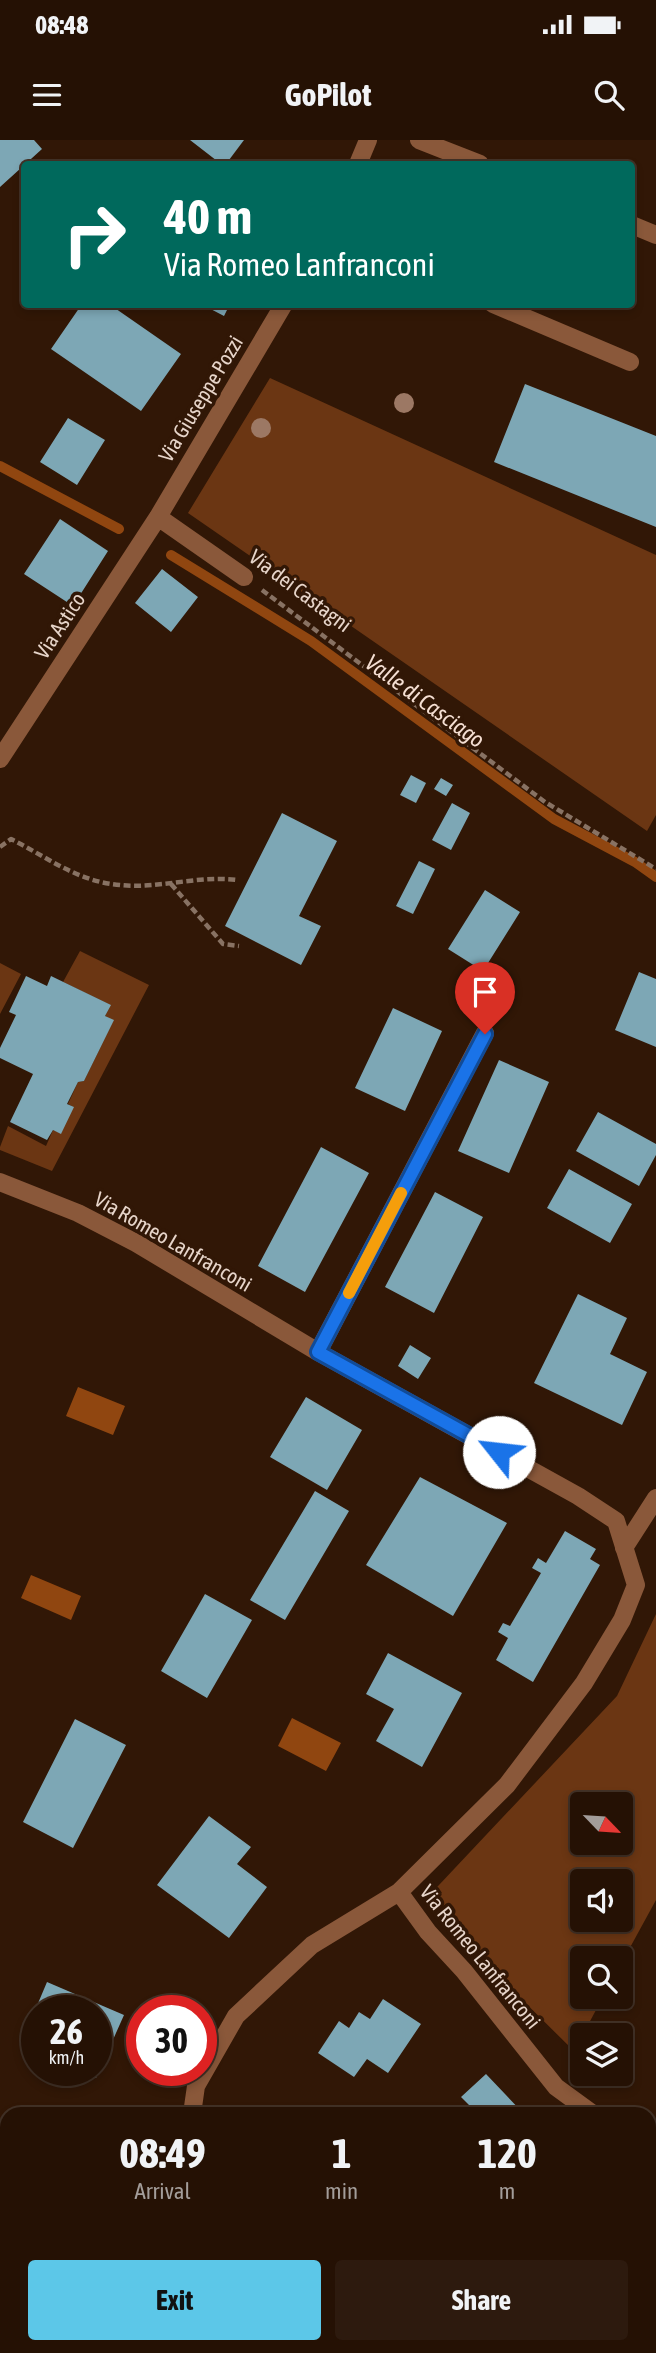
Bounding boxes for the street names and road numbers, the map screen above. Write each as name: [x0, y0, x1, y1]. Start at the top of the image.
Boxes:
street label: Via Giuseppe Pozzi: [153, 331, 247, 466]
street label: Via dei Castagni: [245, 544, 356, 636]
street label: Via Astico: [29, 588, 89, 663]
street label: Via Romeo Lanfranconi: [91, 1186, 256, 1296]
street label: Via Romeo Lanfranconi: [416, 1880, 546, 2033]

